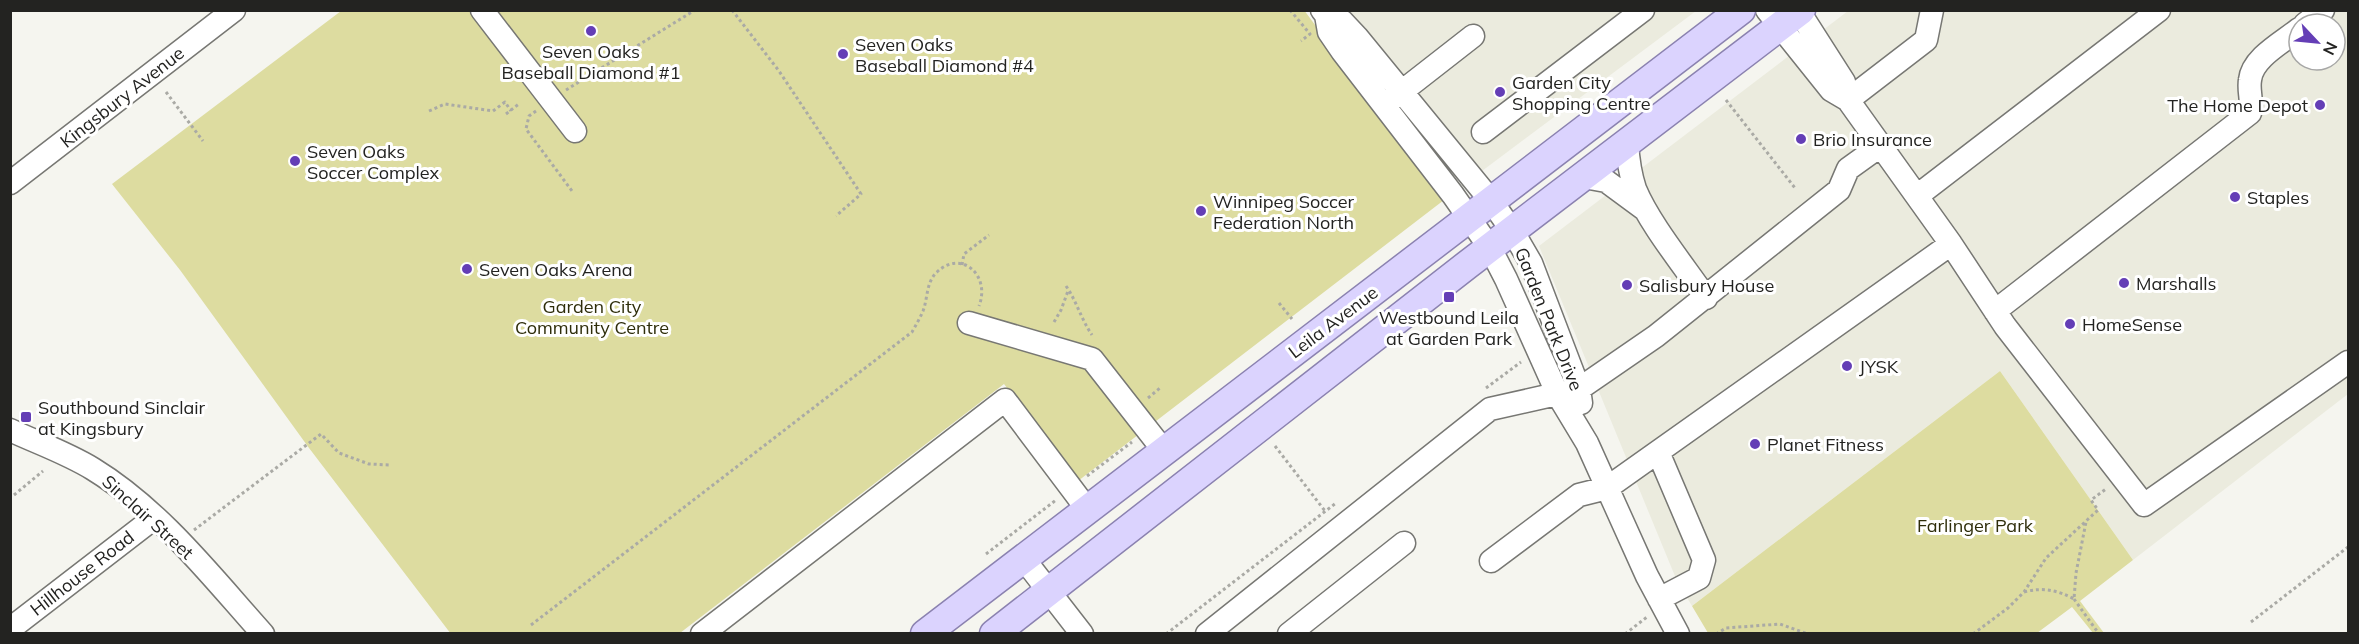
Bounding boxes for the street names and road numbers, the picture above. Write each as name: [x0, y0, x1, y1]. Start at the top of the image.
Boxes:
street label: Kingsbury Avenue: [55, 41, 189, 153]
street label: Garden Park Drive: [1510, 244, 1588, 394]
street label: Leila Avenue: [1284, 281, 1382, 363]
street label: Sinclair Street: [97, 470, 199, 564]
street label: Hillhouse Road: [26, 525, 138, 621]

